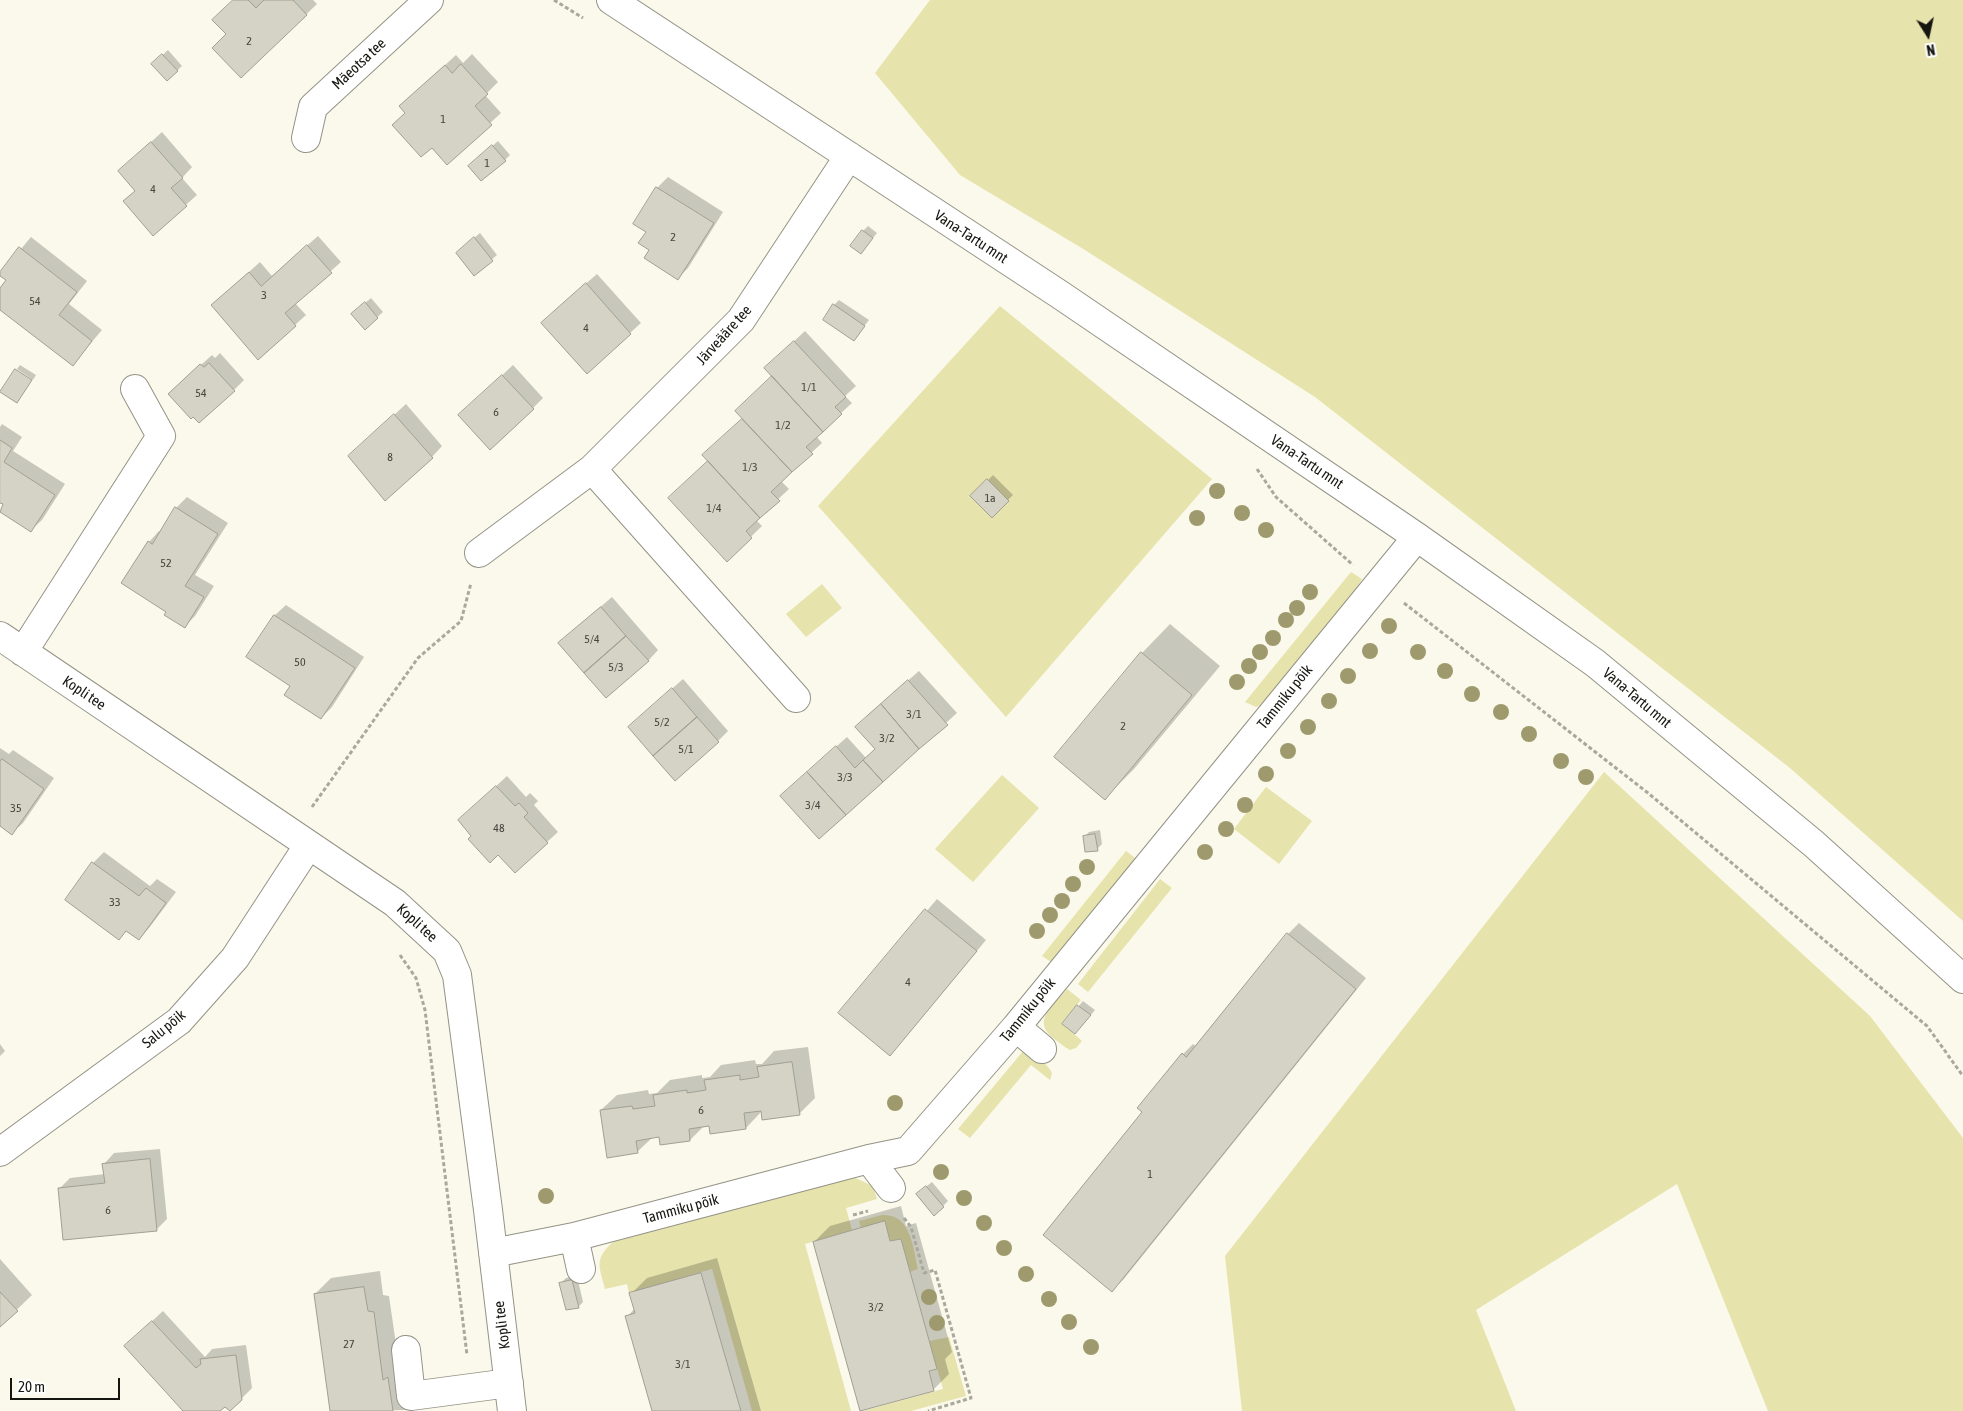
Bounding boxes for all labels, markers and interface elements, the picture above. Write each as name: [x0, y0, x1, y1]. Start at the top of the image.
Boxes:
north arrow: [1903, 10, 1953, 60]
house number: 2: [246, 34, 252, 48]
street label: Mäeotsa tee: [328, 35, 390, 93]
text: N: [1925, 41, 1936, 58]
house number: 1: [440, 112, 446, 126]
house number: 1: [484, 156, 490, 170]
house number: 4: [150, 182, 156, 196]
street label: Vana-Tartu mnt: [931, 207, 1011, 267]
house number: 2: [670, 230, 676, 244]
house number: 3: [261, 288, 267, 302]
house number: 54: [29, 294, 41, 308]
street label: Järveääre tee: [693, 301, 755, 369]
house number: 4: [583, 321, 589, 335]
house number: 1/1: [801, 380, 817, 394]
house number: 54: [195, 386, 207, 400]
house number: 6: [493, 405, 499, 419]
house number: 1/2: [775, 418, 791, 432]
street label: Vana-Tartu mnt: [1267, 431, 1347, 493]
house number: 8: [387, 450, 393, 464]
house number: 1/3: [742, 460, 758, 474]
house number: 1a: [984, 491, 996, 505]
house number: 1/4: [706, 501, 722, 515]
house number: 52: [160, 556, 172, 570]
house number: 5/4: [584, 632, 600, 646]
house number: 50: [294, 655, 306, 669]
house number: 5/3: [608, 660, 624, 674]
street label: Tammiku põik: [1254, 661, 1316, 733]
street label: Vana-Tartu mnt: [1599, 664, 1675, 732]
street label: Kopli tee: [59, 672, 109, 714]
house number: 3/1: [906, 707, 922, 721]
house number: 5/2: [654, 715, 670, 729]
house number: 2: [1120, 719, 1126, 733]
house number: 3/2: [879, 731, 895, 745]
house number: 5/1: [678, 742, 694, 756]
house number: 3/3: [837, 770, 853, 784]
house number: 3/4: [805, 798, 821, 812]
house number: 35: [10, 801, 22, 815]
house number: 48: [493, 821, 505, 835]
house number: 33: [109, 895, 121, 909]
street label: Kopli tee: [393, 900, 441, 946]
street label: Tammiku põik: [997, 974, 1059, 1046]
house number: 4: [905, 975, 911, 989]
street label: Salu põik: [139, 1006, 189, 1052]
house number: 6: [698, 1103, 704, 1117]
house number: 1: [1147, 1167, 1153, 1181]
street label: Tammiku põik: [641, 1190, 721, 1228]
house number: 6: [105, 1203, 111, 1217]
street label: Kopli tee: [490, 1300, 514, 1350]
house number: 3/2: [868, 1300, 884, 1314]
house number: 27: [343, 1337, 355, 1351]
house number: 3/1: [675, 1357, 691, 1371]
scale bar: [12, 1368, 122, 1400]
text: 20 m: [18, 1378, 45, 1395]

